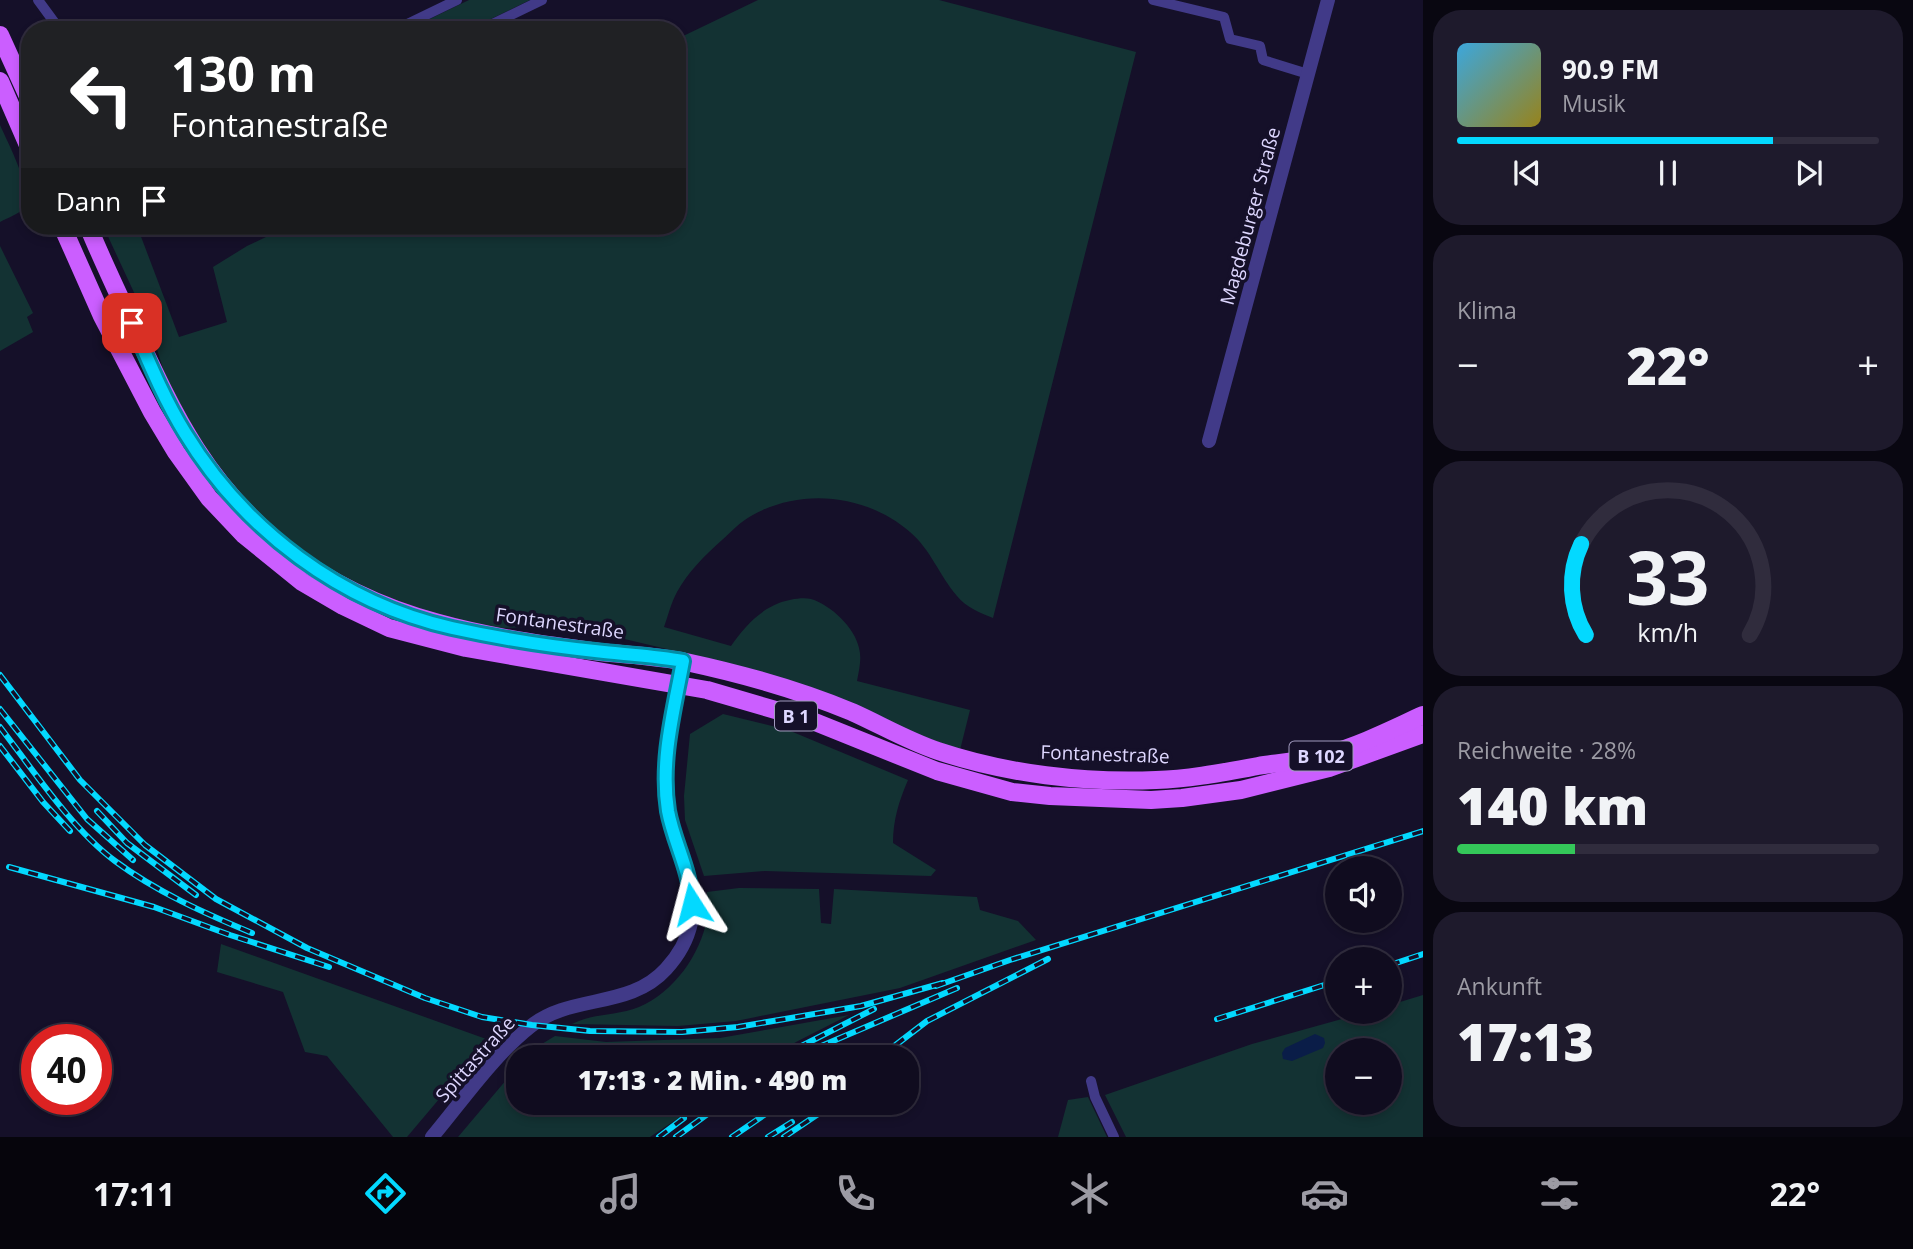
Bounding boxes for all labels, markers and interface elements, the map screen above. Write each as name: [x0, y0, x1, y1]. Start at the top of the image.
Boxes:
text: 130 m: [171, 40, 316, 106]
icon: left: [56, 49, 147, 140]
text: 90.9 FM: [1562, 51, 1660, 87]
text: Musik: [1562, 87, 1626, 119]
text: Fontanestraße: [171, 103, 389, 146]
street label: Magdeburger Straße: [1214, 124, 1286, 308]
icon: previous: [1508, 154, 1546, 192]
icon: pause: [1649, 154, 1687, 192]
icon: next: [1790, 154, 1828, 192]
icon: arrive: [135, 182, 173, 220]
text: Dann: [56, 183, 121, 219]
pin: [102, 293, 162, 353]
text: Klima: [1457, 294, 1517, 326]
icon: arrive: [113, 304, 151, 342]
text: 22°: [1627, 329, 1709, 400]
text: −: [1457, 338, 1479, 390]
text: +: [1857, 338, 1879, 390]
text: 33: [1626, 527, 1710, 626]
street label: Fontanestraße: [494, 601, 626, 645]
text: km/h: [1638, 614, 1698, 648]
road number: B 1: [775, 702, 817, 730]
text: Reichweite · 28%: [1457, 734, 1636, 766]
street label: Fontanestraße: [1040, 739, 1170, 769]
road number: B 102: [1290, 742, 1352, 770]
text: 140 km: [1457, 769, 1648, 840]
map controls: [1325, 856, 1402, 1115]
button: sound: [1325, 856, 1402, 933]
position arrow: [655, 867, 729, 941]
button: +: [1325, 947, 1402, 1024]
text: Ankunft: [1457, 970, 1542, 1002]
text: 17:13: [1457, 1005, 1594, 1076]
street label: Spittastraße: [429, 1010, 521, 1108]
speed limit sign: 40: [21, 1024, 112, 1115]
button: −: [1325, 1038, 1402, 1115]
text: 17:13 · 2 Min. · 490 m: [578, 1062, 847, 1098]
icon: directions: [361, 1169, 410, 1218]
icon: music: [596, 1169, 645, 1218]
icon: phone: [831, 1169, 880, 1218]
icon: climate: [1065, 1169, 1114, 1218]
icon: car: [1300, 1169, 1349, 1218]
icon: filters: [1535, 1169, 1584, 1218]
text: 17:11: [93, 1172, 175, 1215]
text: 22°: [1770, 1172, 1820, 1215]

